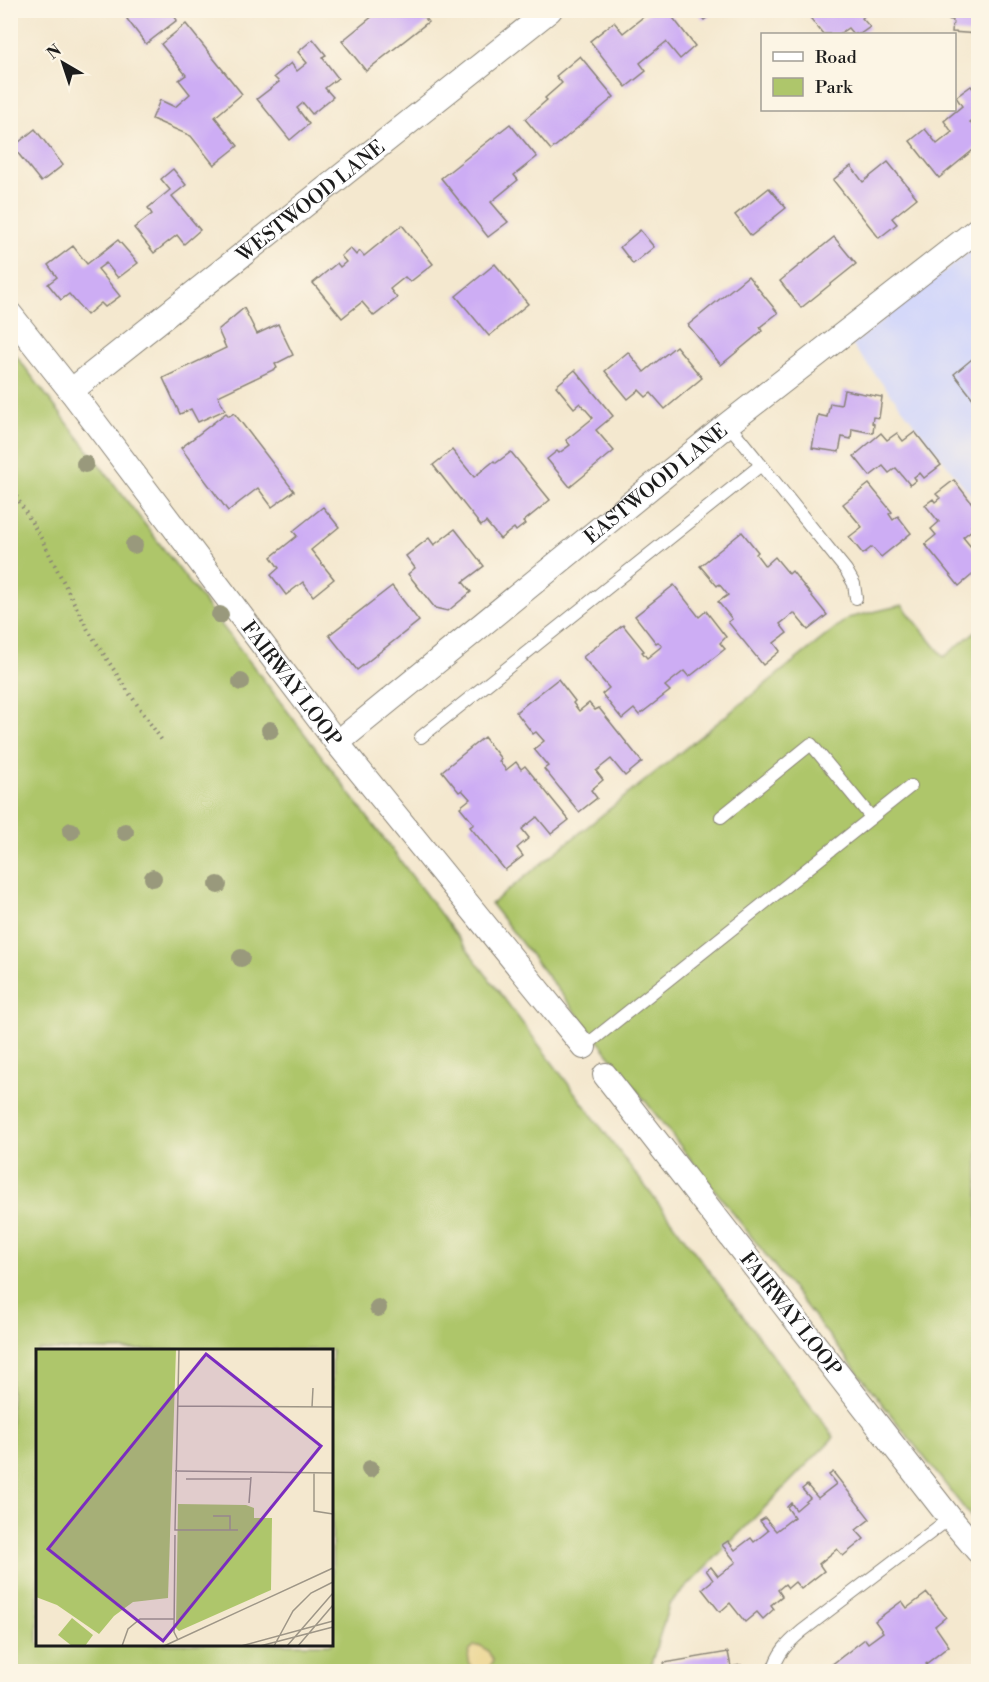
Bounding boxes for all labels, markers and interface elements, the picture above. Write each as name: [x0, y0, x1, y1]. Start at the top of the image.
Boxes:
north arrow: [33, 33, 93, 93]
legend: [761, 33, 956, 111]
text: N: [43, 40, 66, 64]
text: Road: [815, 46, 858, 69]
text: Park: [815, 76, 854, 99]
street label: WESTWOOD LANE: [232, 135, 390, 269]
street label: EASTWOOD LANE: [580, 419, 733, 550]
street label: FAIRWAY LOOP: [235, 617, 347, 753]
street label: FAIRWAY LOOP: [734, 1248, 846, 1382]
inset map: [36, 1349, 333, 1646]

